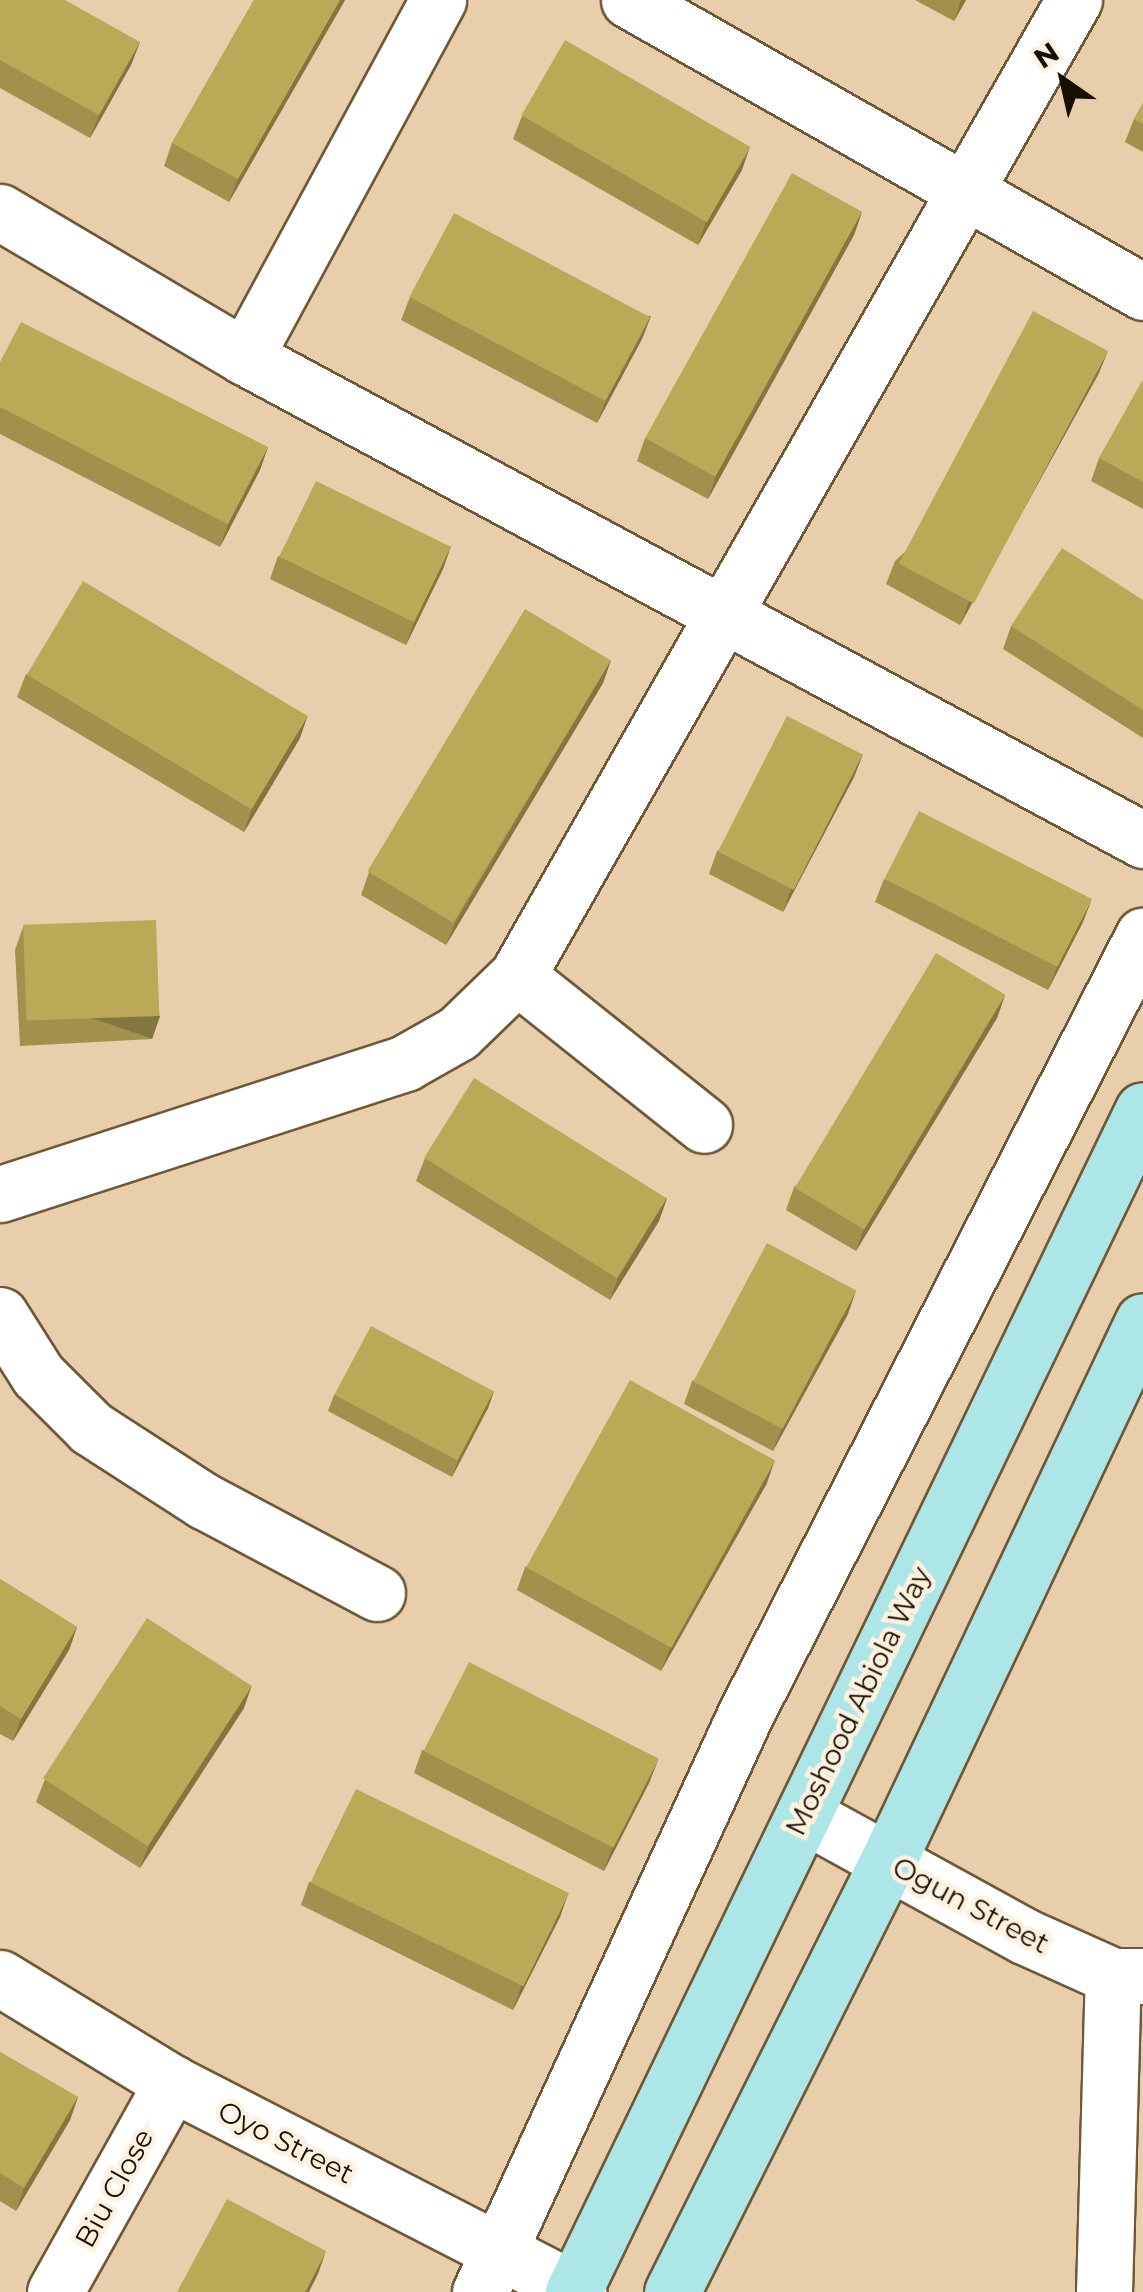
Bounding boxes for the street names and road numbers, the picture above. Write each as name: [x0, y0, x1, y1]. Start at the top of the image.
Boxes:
street label: Moshood Abiola Way: [778, 1561, 938, 1841]
street label: Ogun Street: [887, 1850, 1055, 1960]
street label: Oyo Street: [213, 2093, 359, 2191]
street label: Biu Close: [68, 2123, 160, 2253]

